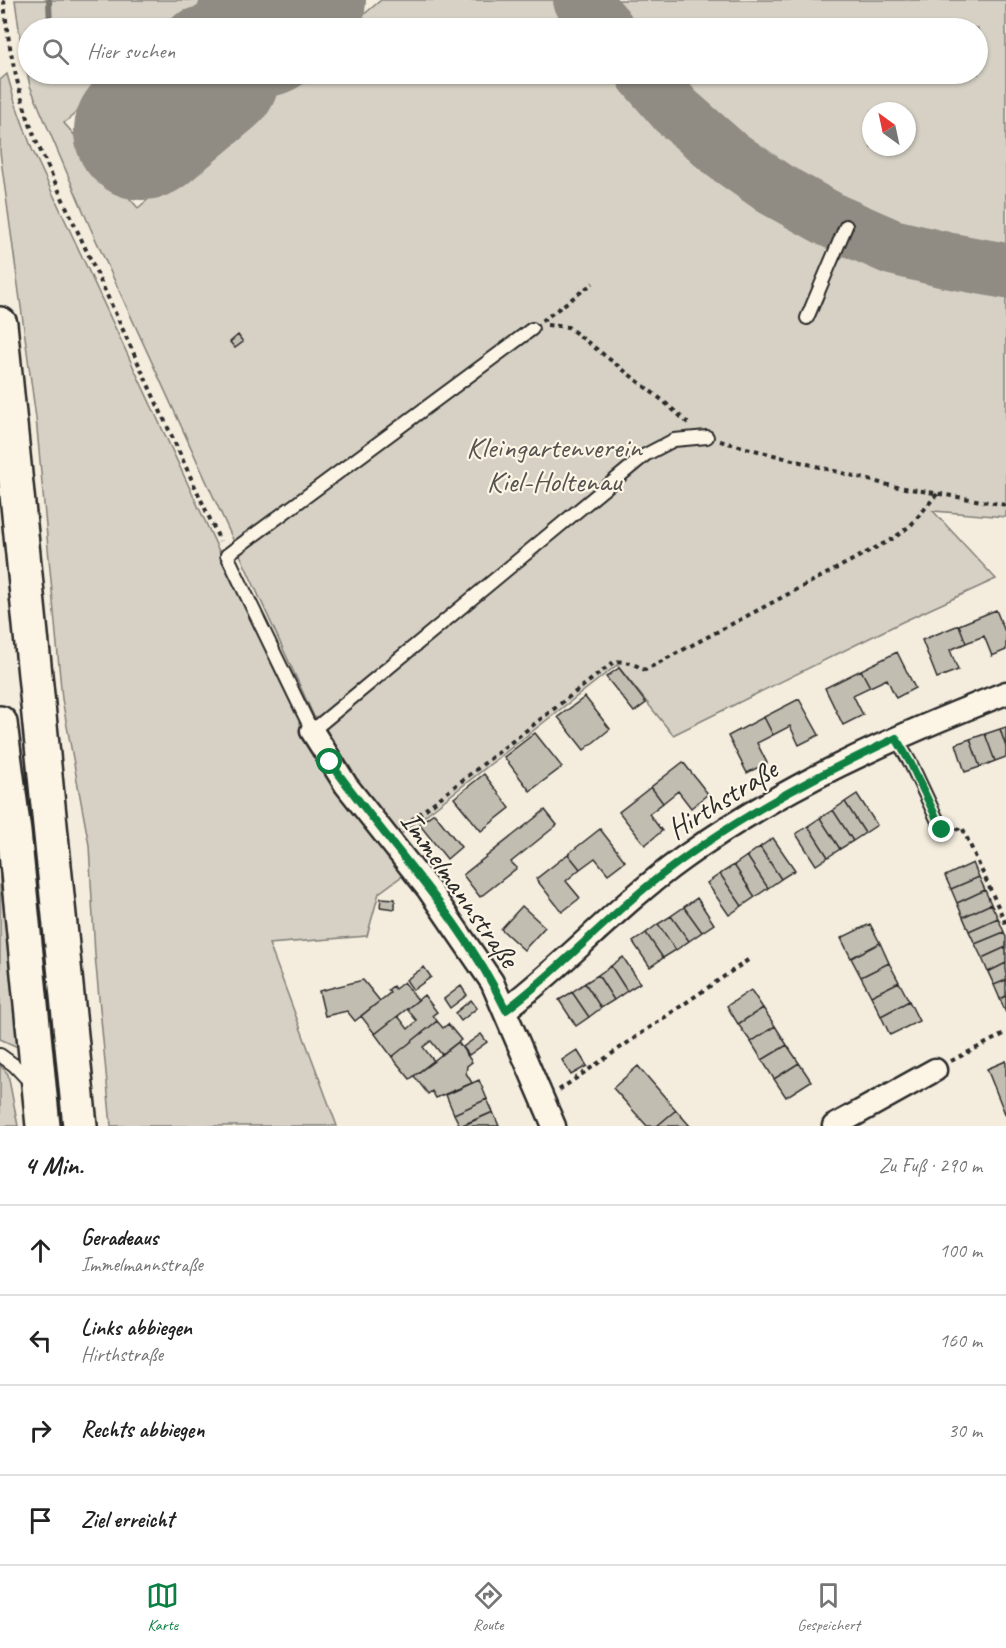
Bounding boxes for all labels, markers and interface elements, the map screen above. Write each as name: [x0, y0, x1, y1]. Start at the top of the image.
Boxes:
search box: [18, 18, 988, 84]
icon: search: [39, 35, 72, 68]
text: Hier suchen: [87, 37, 175, 65]
north arrow: [862, 102, 916, 156]
park label: Kleingartenverein Kiel-Holtenau: [466, 428, 643, 500]
route start: [316, 748, 342, 774]
street label: Hirthstraße: [660, 749, 786, 848]
street label: Immelmannstraße: [392, 803, 529, 977]
route end: [928, 816, 954, 842]
text: 4 Min.: [24, 1149, 83, 1182]
text: Zu Fuß · 290 m: [879, 1153, 982, 1178]
text: Geradeaus: [81, 1224, 158, 1252]
icon: ahead: [24, 1234, 57, 1267]
text: 100 m: [939, 1238, 982, 1263]
text: Immelmannstraße: [81, 1252, 203, 1277]
text: Links abbiegen: [81, 1314, 192, 1342]
icon: left: [24, 1324, 57, 1357]
text: 160 m: [939, 1328, 982, 1353]
text: Hirthstraße: [81, 1342, 163, 1367]
icon: right: [24, 1414, 57, 1447]
text: Rechts abbiegen: [81, 1416, 204, 1444]
text: 30 m: [948, 1418, 982, 1443]
icon: arrive: [24, 1504, 57, 1537]
text: Ziel erreicht: [81, 1506, 174, 1534]
tab: Karte: [146, 1579, 179, 1635]
tab: Route: [472, 1579, 505, 1635]
tab: Gespeichert: [797, 1579, 860, 1635]

